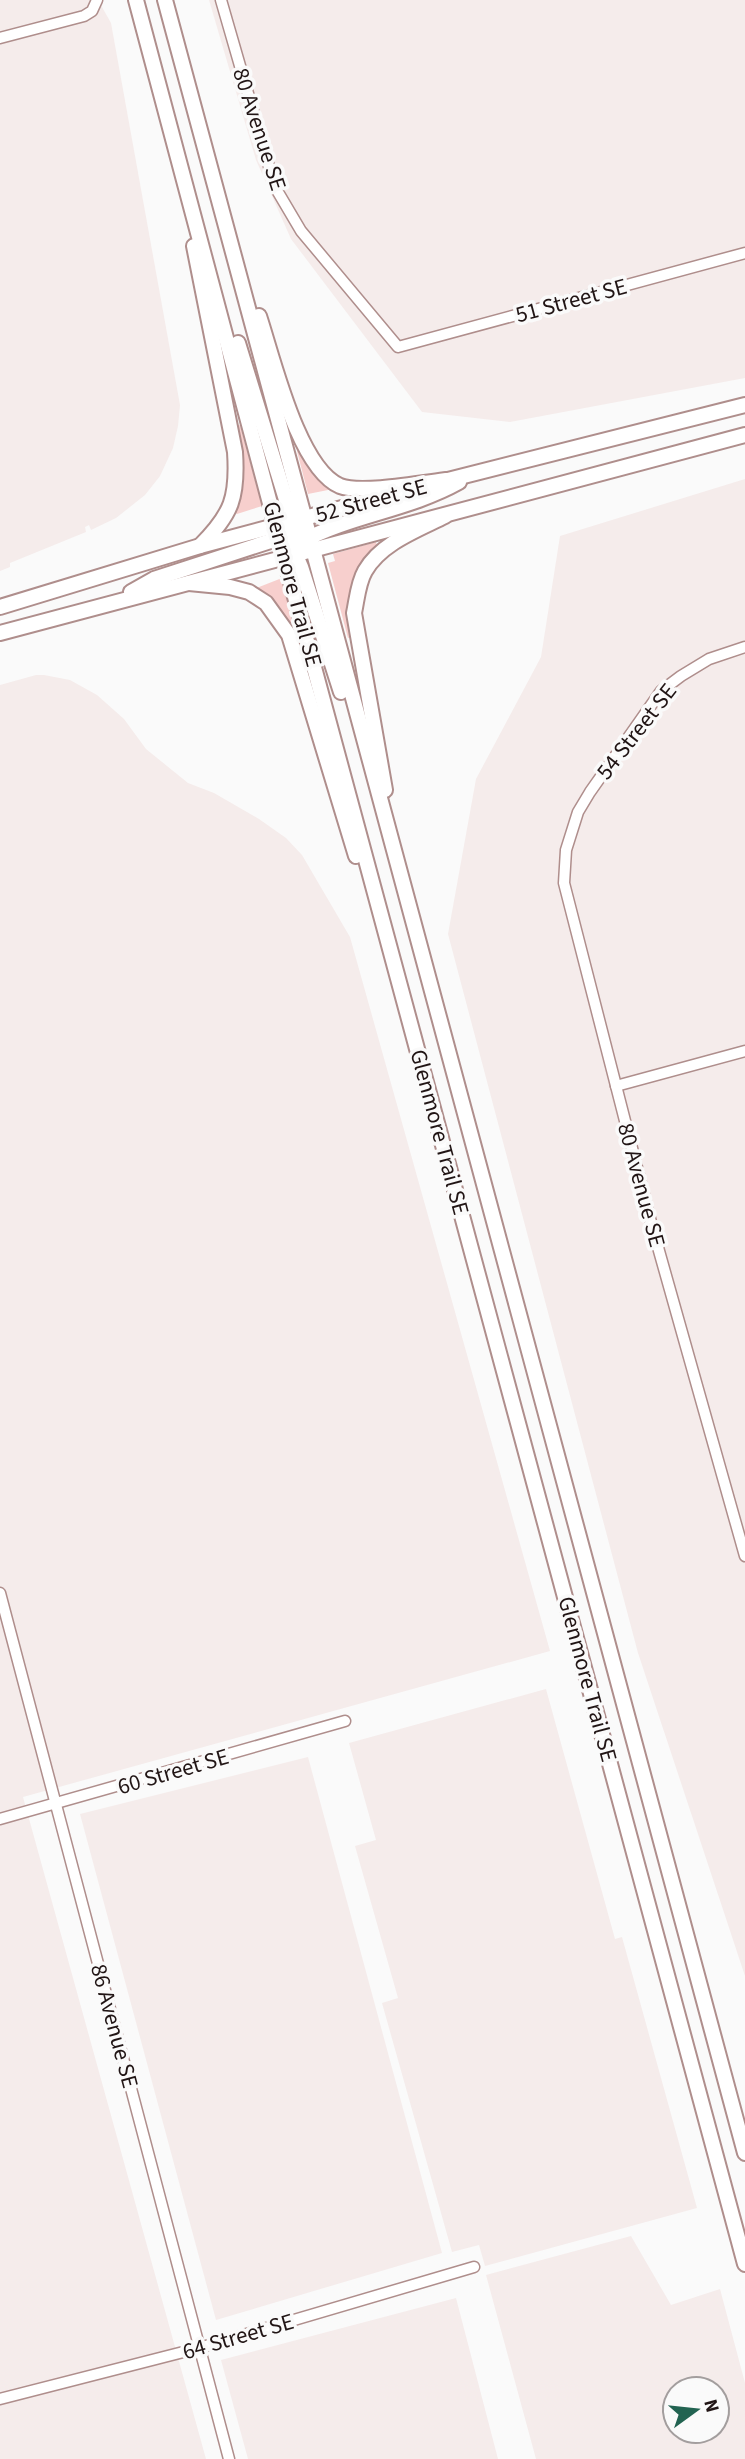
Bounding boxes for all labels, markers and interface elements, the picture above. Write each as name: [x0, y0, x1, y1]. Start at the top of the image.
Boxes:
street label: 80 Avenue SE: [224, 63, 295, 195]
street label: 51 Street SE: [512, 270, 631, 331]
street label: 52 Street SE: [312, 470, 431, 531]
street label: Glenmore Trail SE: [255, 498, 330, 671]
street label: 54 Street SE: [588, 676, 685, 786]
street label: Glenmore Trail SE: [402, 1046, 477, 1219]
street label: 80 Avenue SE: [609, 1119, 674, 1251]
street label: Glenmore Trail SE: [550, 1593, 625, 1766]
street label: 60 Street SE: [114, 1740, 233, 1803]
street label: 86 Avenue SE: [82, 1960, 147, 2092]
street label: 64 Street SE: [179, 2305, 298, 2368]
north arrow: [661, 2375, 731, 2445]
text: N: [696, 2396, 726, 2416]

